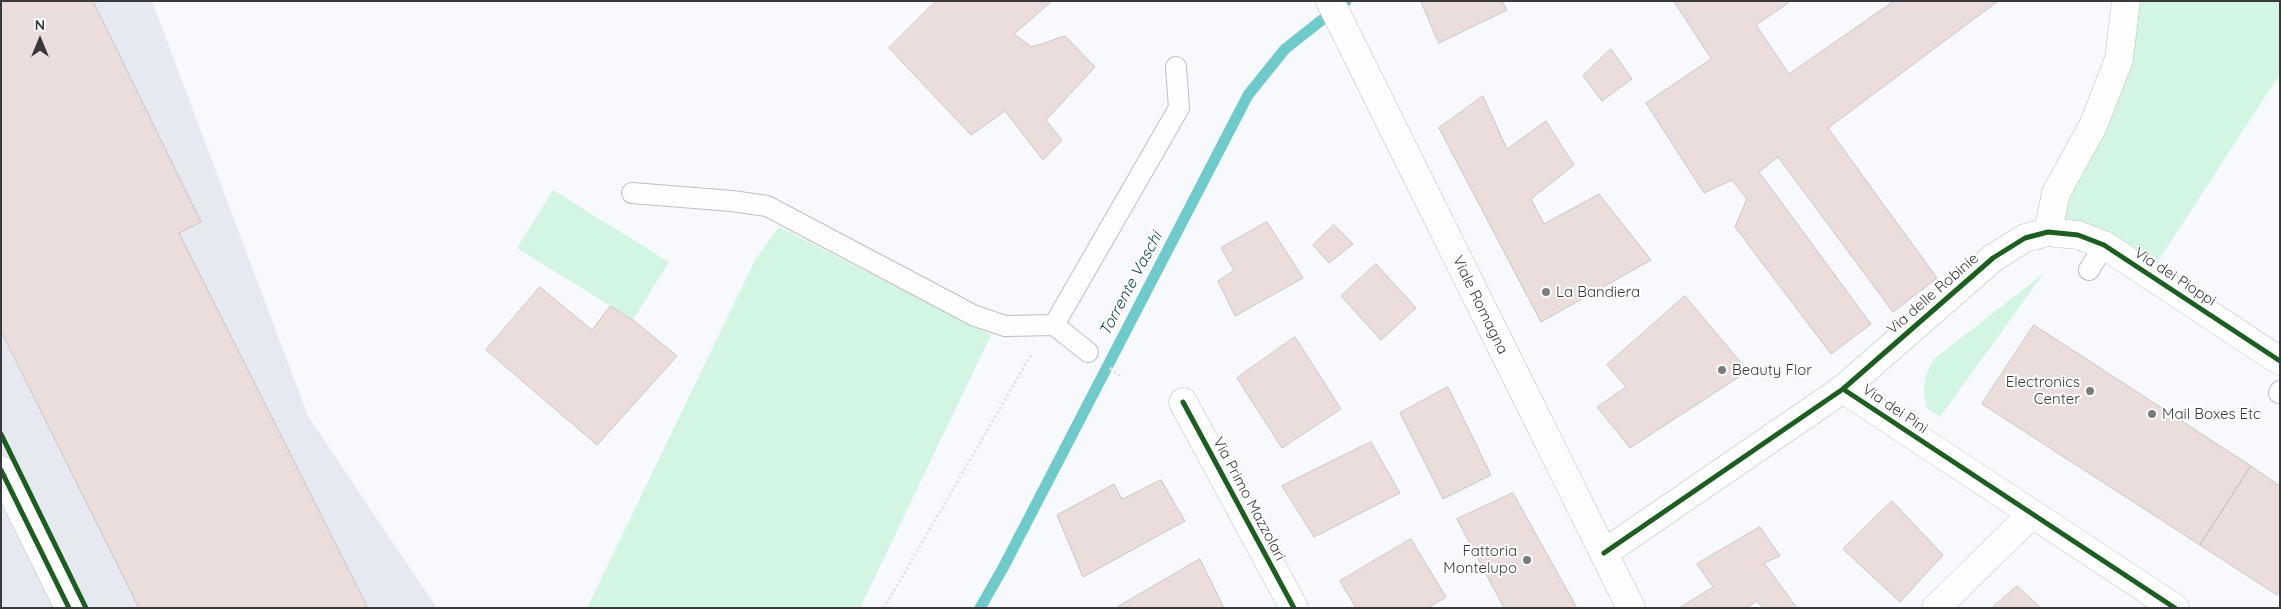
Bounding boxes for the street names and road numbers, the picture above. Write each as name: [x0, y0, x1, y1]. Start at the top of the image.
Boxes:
street label: Via dei Pioppi: [2131, 244, 2219, 310]
street label: Via delle Robinie: [1884, 250, 1982, 338]
street label: Viale Romagna: [1448, 253, 1512, 357]
street label: Via dei Pini: [1859, 380, 1931, 438]
street label: Via Primo Mazzolari: [1209, 434, 1289, 564]

